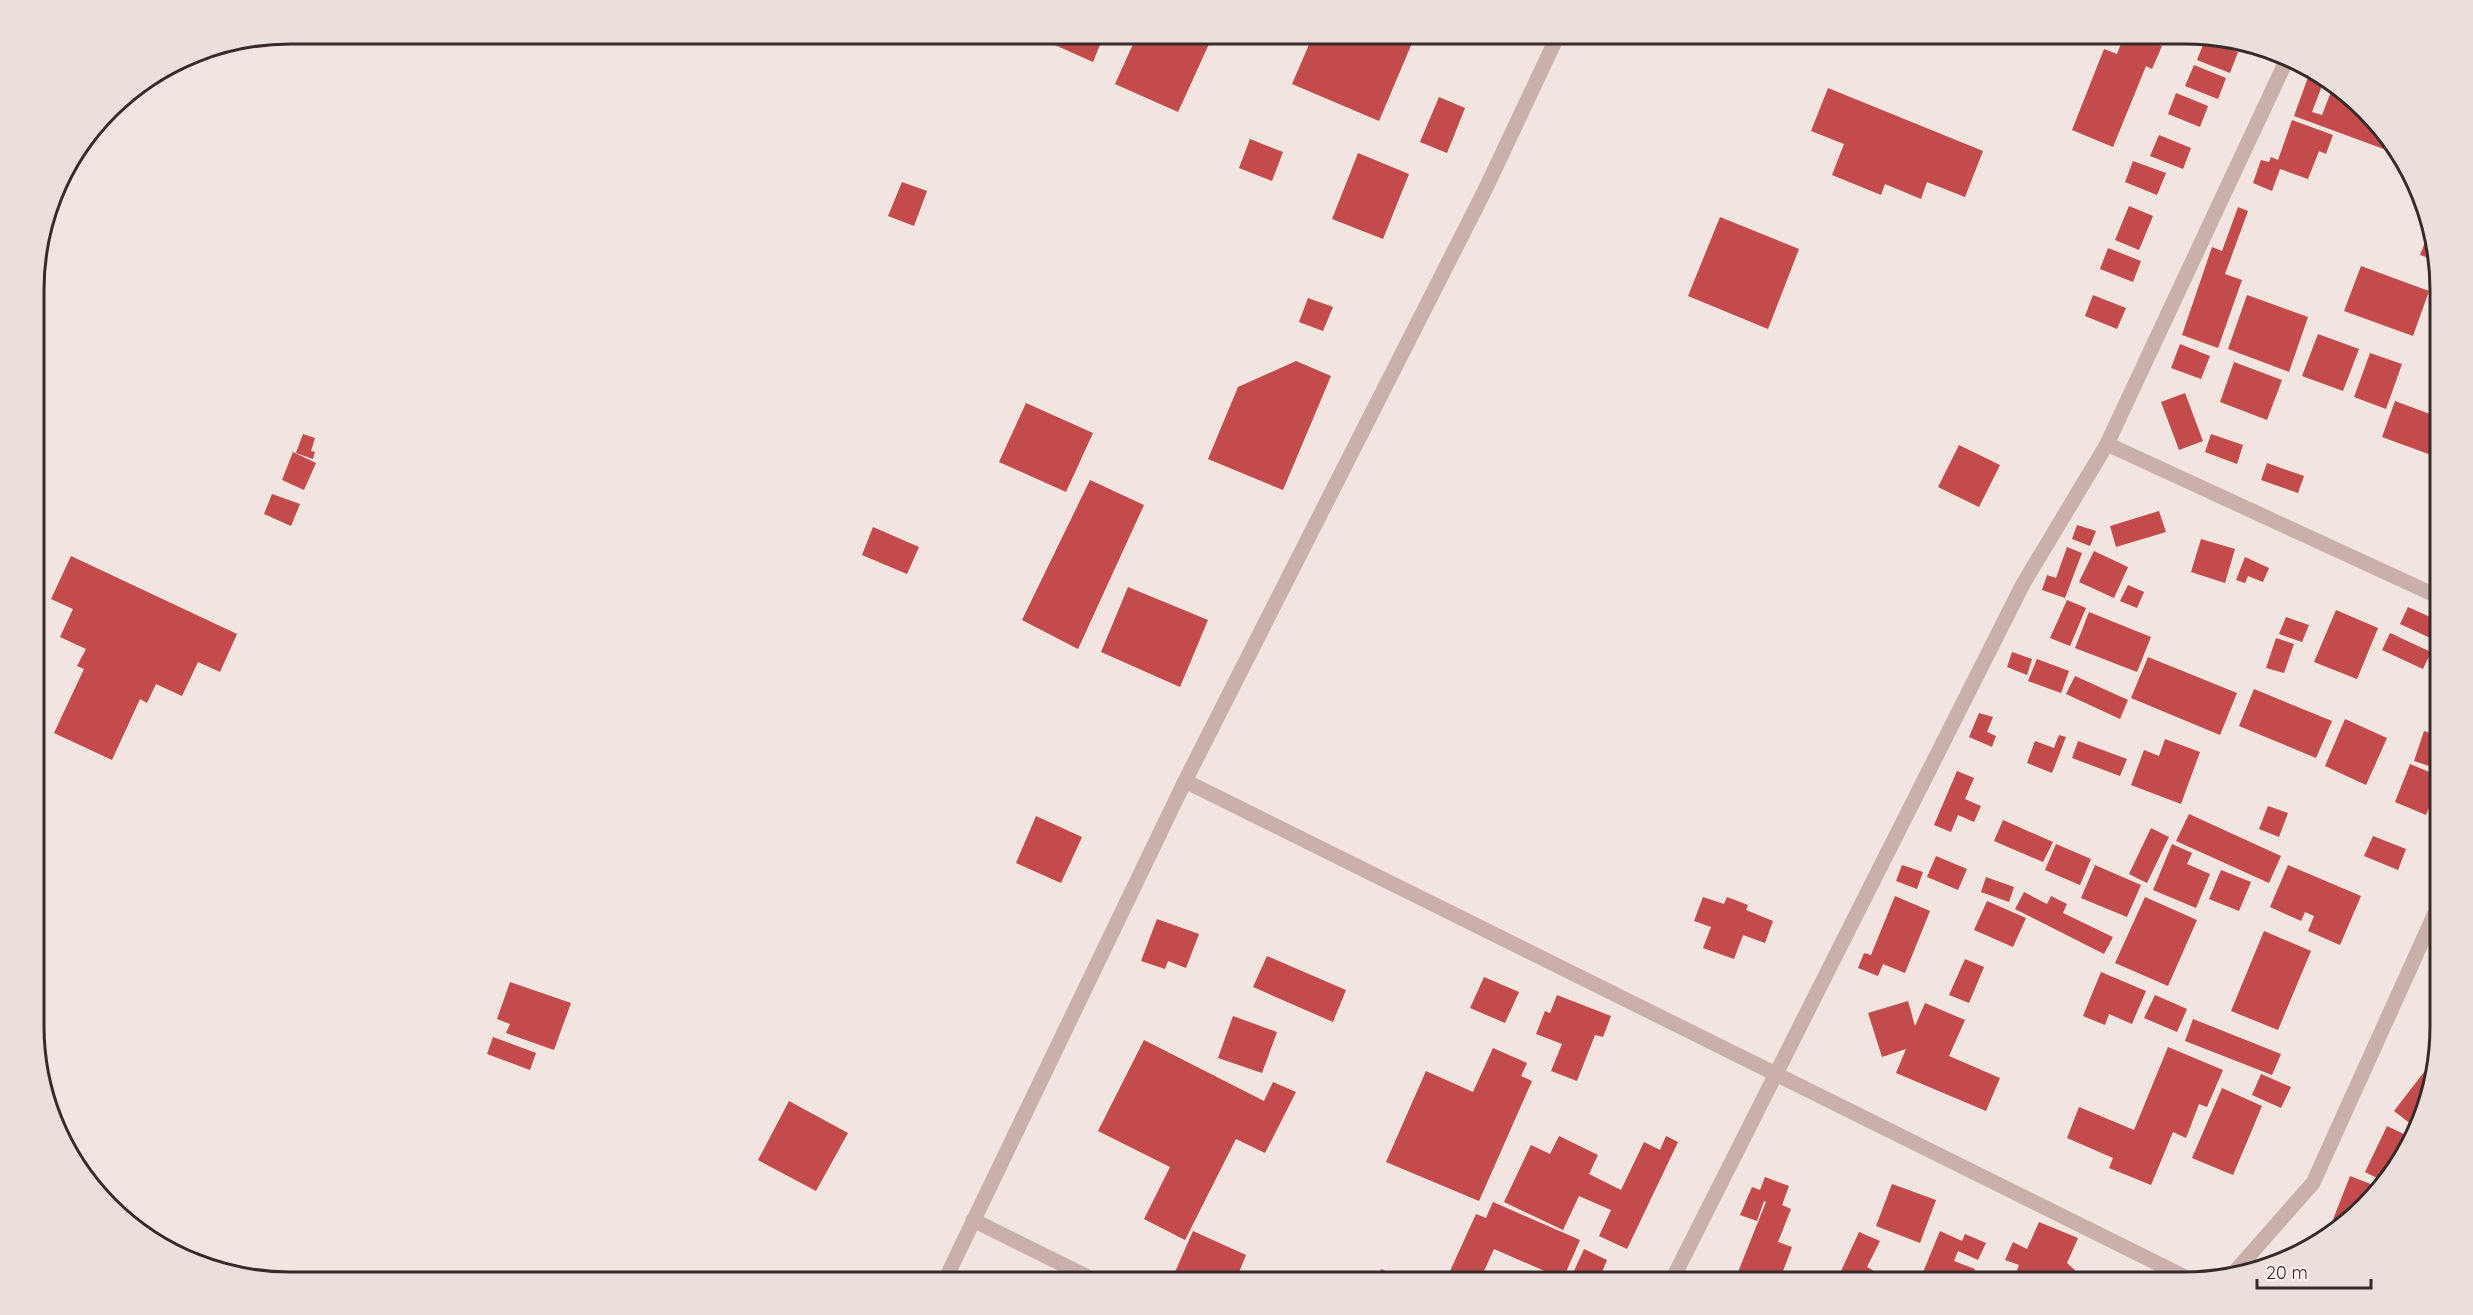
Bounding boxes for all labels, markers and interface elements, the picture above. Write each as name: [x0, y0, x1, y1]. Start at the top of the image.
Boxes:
scale bar: [2257, 1252, 2371, 1290]
text: 20 m: [2266, 1261, 2308, 1284]

